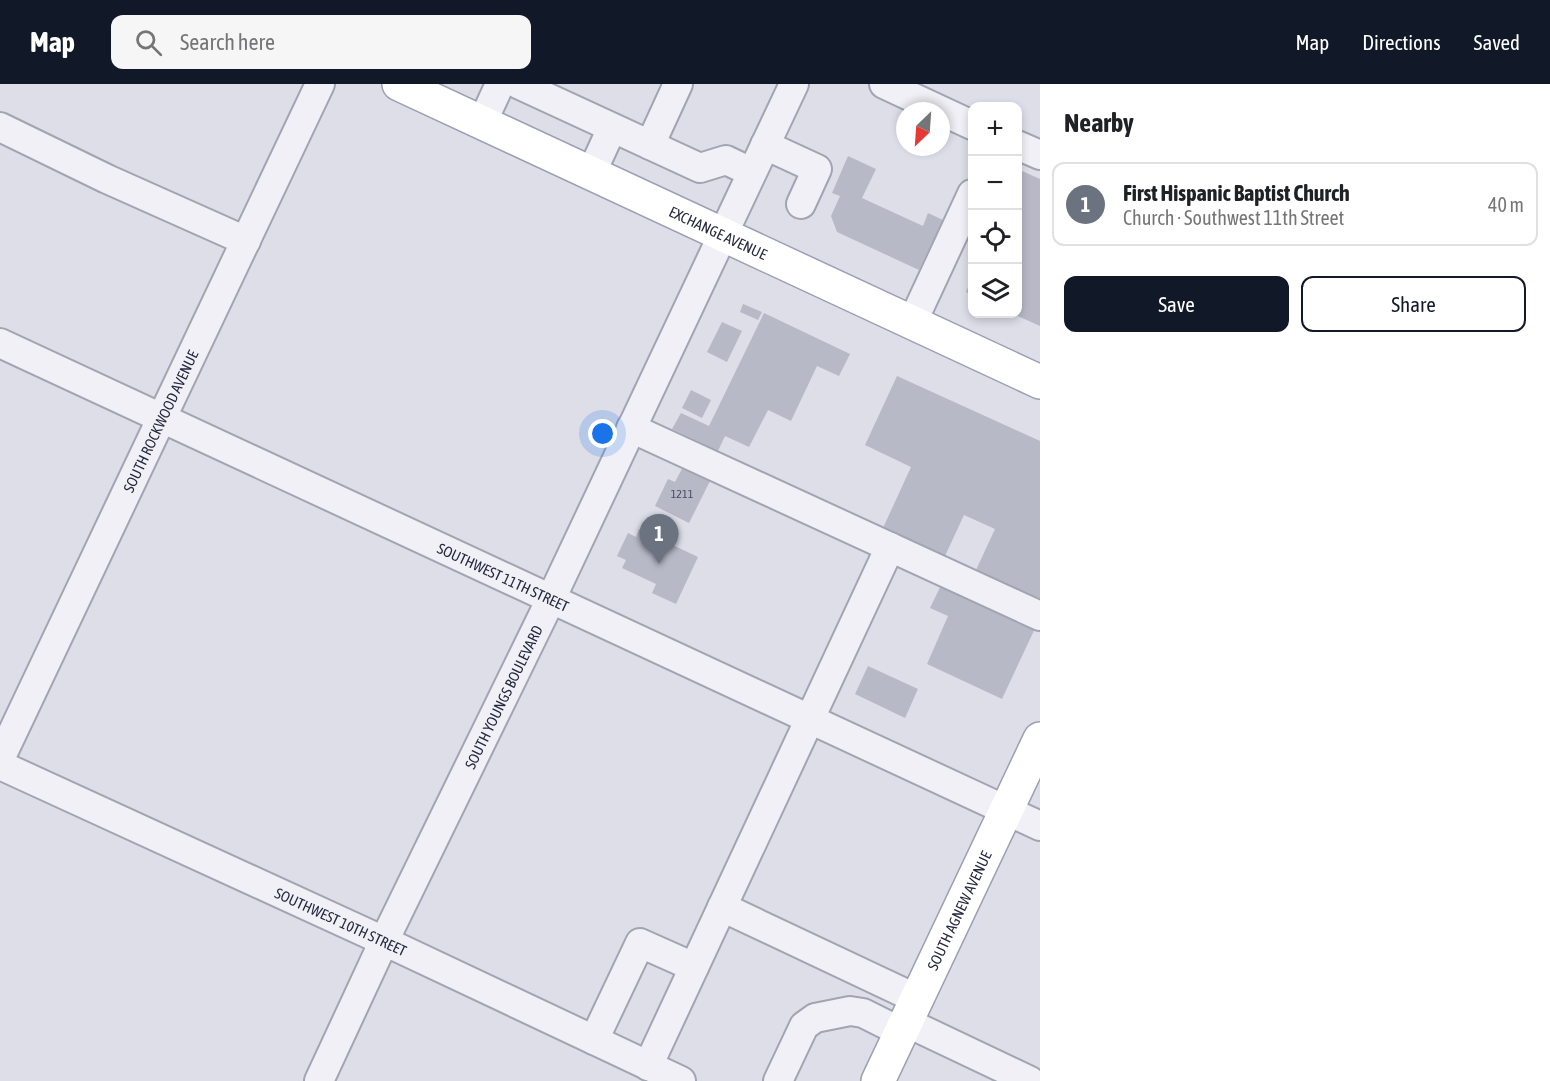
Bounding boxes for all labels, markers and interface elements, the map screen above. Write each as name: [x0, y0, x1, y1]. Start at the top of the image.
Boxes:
search box: [111, 15, 531, 69]
text: Map: [30, 26, 75, 58]
icon: search: [132, 26, 165, 59]
text: Search here: [180, 29, 275, 55]
text: Map: [1295, 30, 1329, 54]
text: Directions: [1362, 30, 1441, 54]
text: Saved: [1474, 30, 1520, 54]
north arrow: [896, 102, 950, 156]
map controls: [968, 102, 1022, 318]
button: +: [968, 102, 1022, 156]
text: Nearby: [1064, 108, 1134, 138]
button: −: [968, 156, 1022, 210]
text: First Hispanic Baptist Church: [1123, 180, 1350, 206]
text: 1: [1081, 193, 1090, 216]
text: 40 m: [1488, 193, 1524, 216]
street label: EXCHANGE AVENUE: [667, 202, 770, 263]
text: Church · Southwest 11th Street: [1123, 206, 1344, 229]
button: locate: [968, 210, 1022, 264]
button: layers: [968, 264, 1022, 318]
button: Save: [1064, 276, 1289, 332]
button: Share: [1301, 276, 1526, 332]
street label: SOUTH ROCKWOOD AVENUE: [119, 347, 201, 495]
your location: [588, 419, 617, 448]
house number: 1211: [671, 487, 694, 501]
pin: 1: [640, 514, 678, 564]
street label: SOUTHWEST 11TH STREET: [435, 539, 572, 615]
street label: SOUTH YOUNGS BOULEVARD: [461, 622, 545, 771]
street label: SOUTH AGNEW AVENUE: [923, 847, 995, 972]
street label: SOUTHWEST 10TH STREET: [272, 884, 410, 959]

